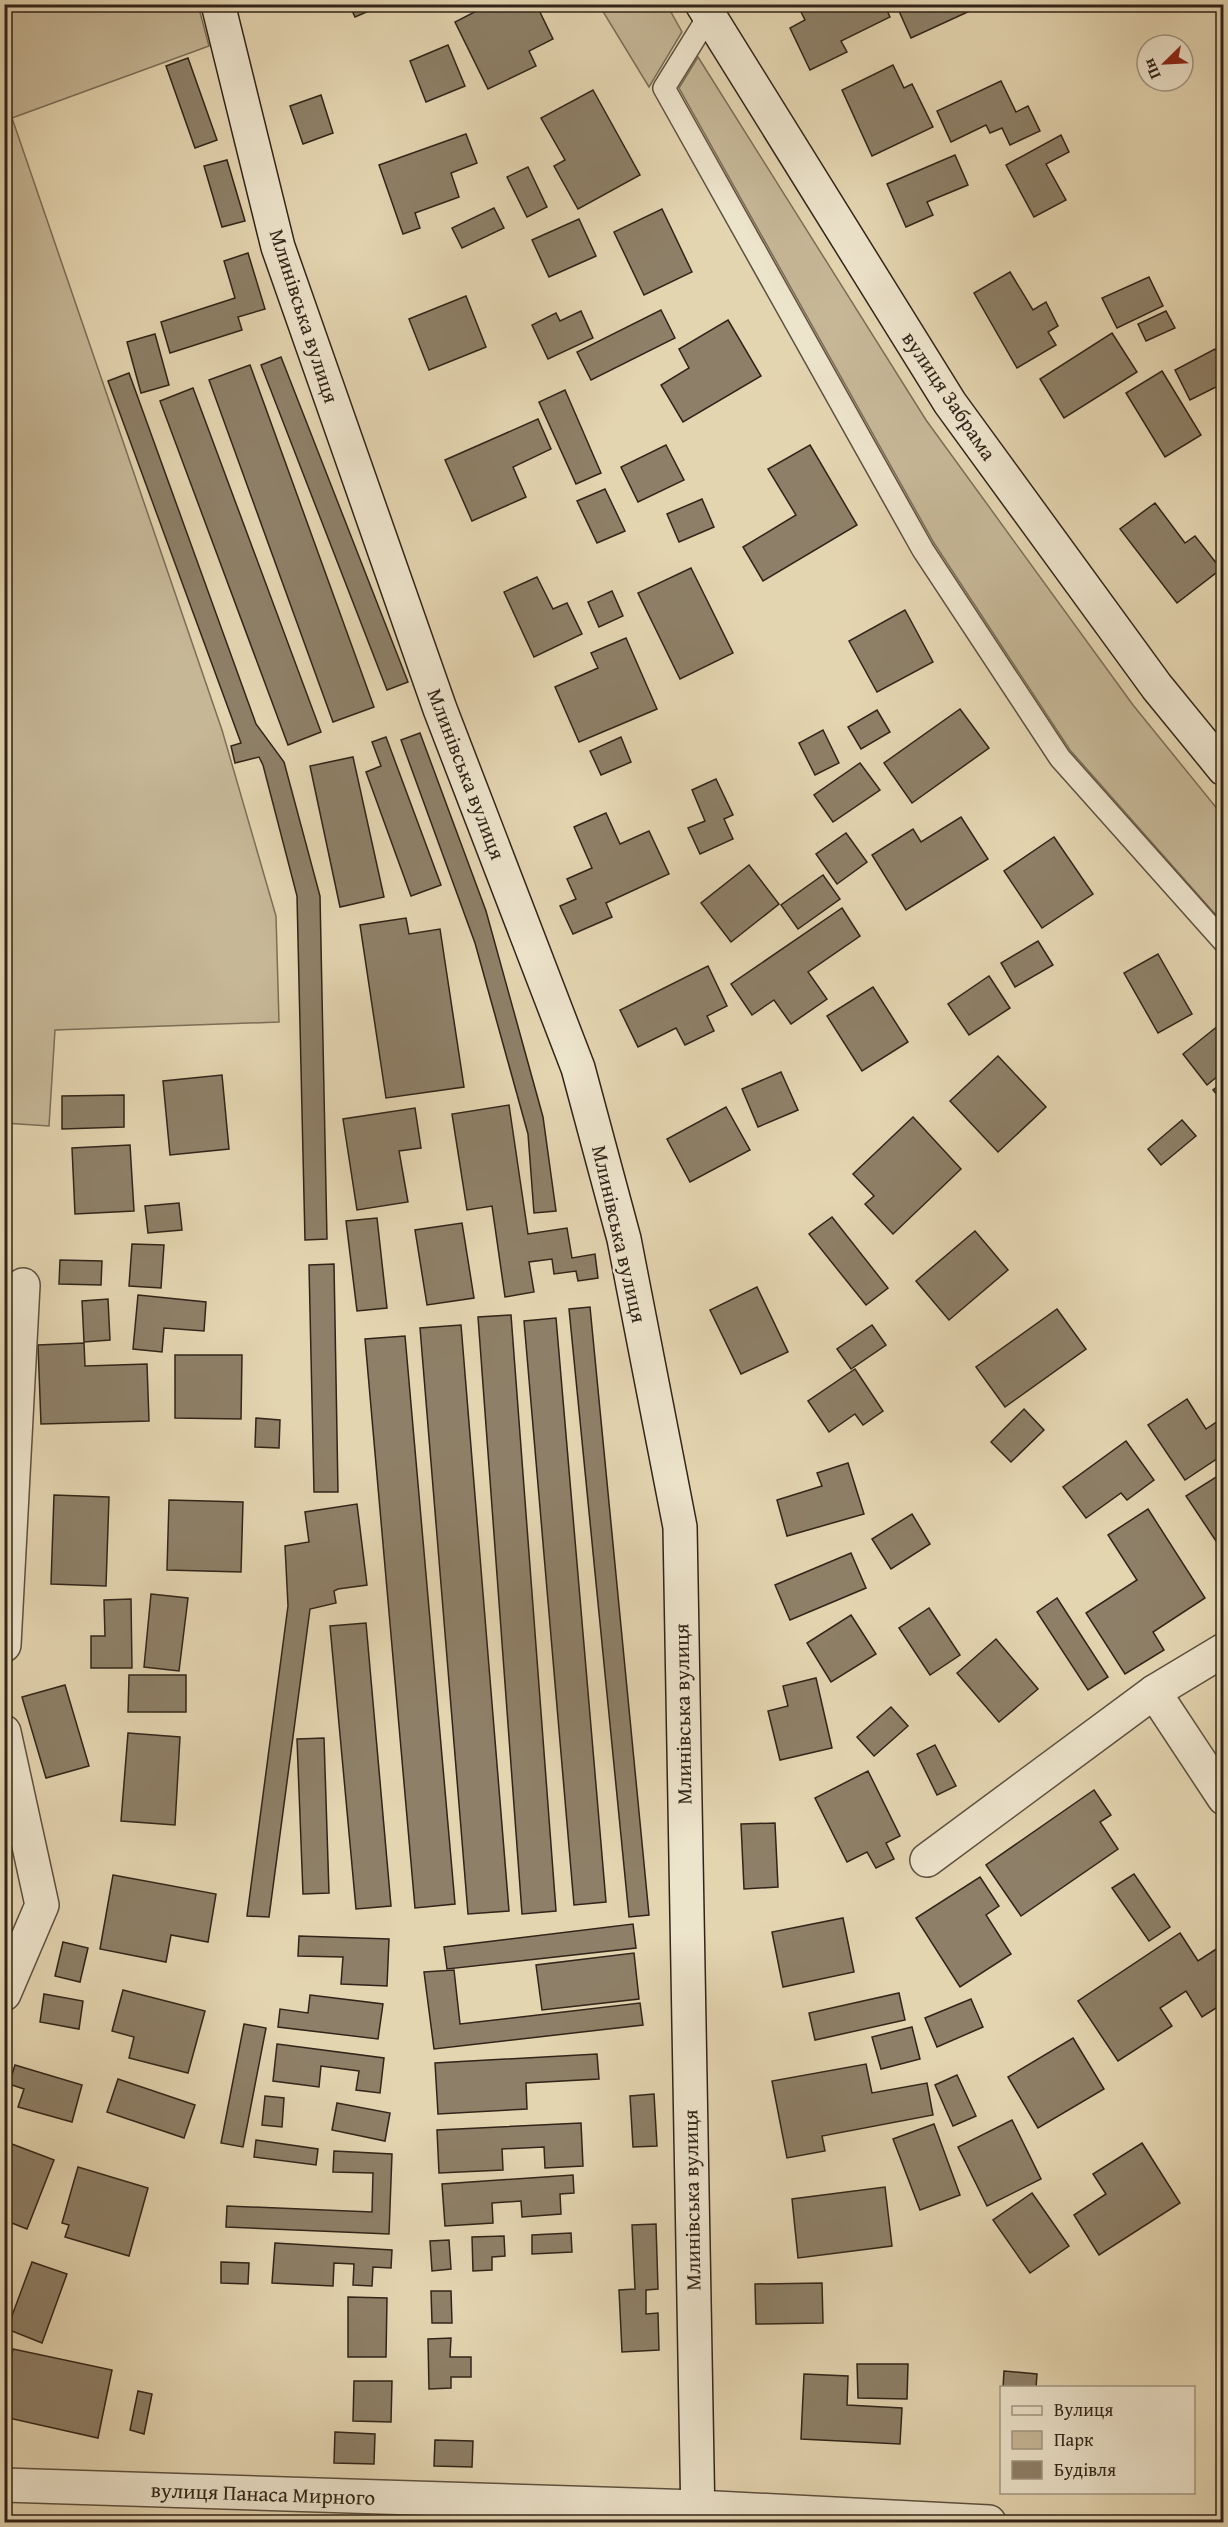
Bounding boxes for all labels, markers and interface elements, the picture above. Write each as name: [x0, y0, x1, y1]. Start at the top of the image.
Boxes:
north arrow: [1135, 33, 1195, 93]
text: Пн: [1136, 55, 1166, 83]
street label: Млинівська вулиця: [262, 225, 347, 407]
street label: вулиця Забрама: [895, 325, 1004, 467]
street label: Млинівська вулиця: [420, 684, 514, 864]
street label: Млинівська вулиця: [584, 1142, 655, 1326]
street label: Млинівська вулиця: [665, 1623, 700, 1805]
street label: Млинівська вулиця: [674, 2109, 709, 2291]
legend: [1000, 2386, 1195, 2494]
text: Вулиця: [1054, 2396, 1113, 2423]
text: Парк: [1054, 2426, 1094, 2453]
text: Будівля: [1054, 2456, 1116, 2483]
street label: вулиця Панаса Мирного: [150, 2474, 376, 2513]

